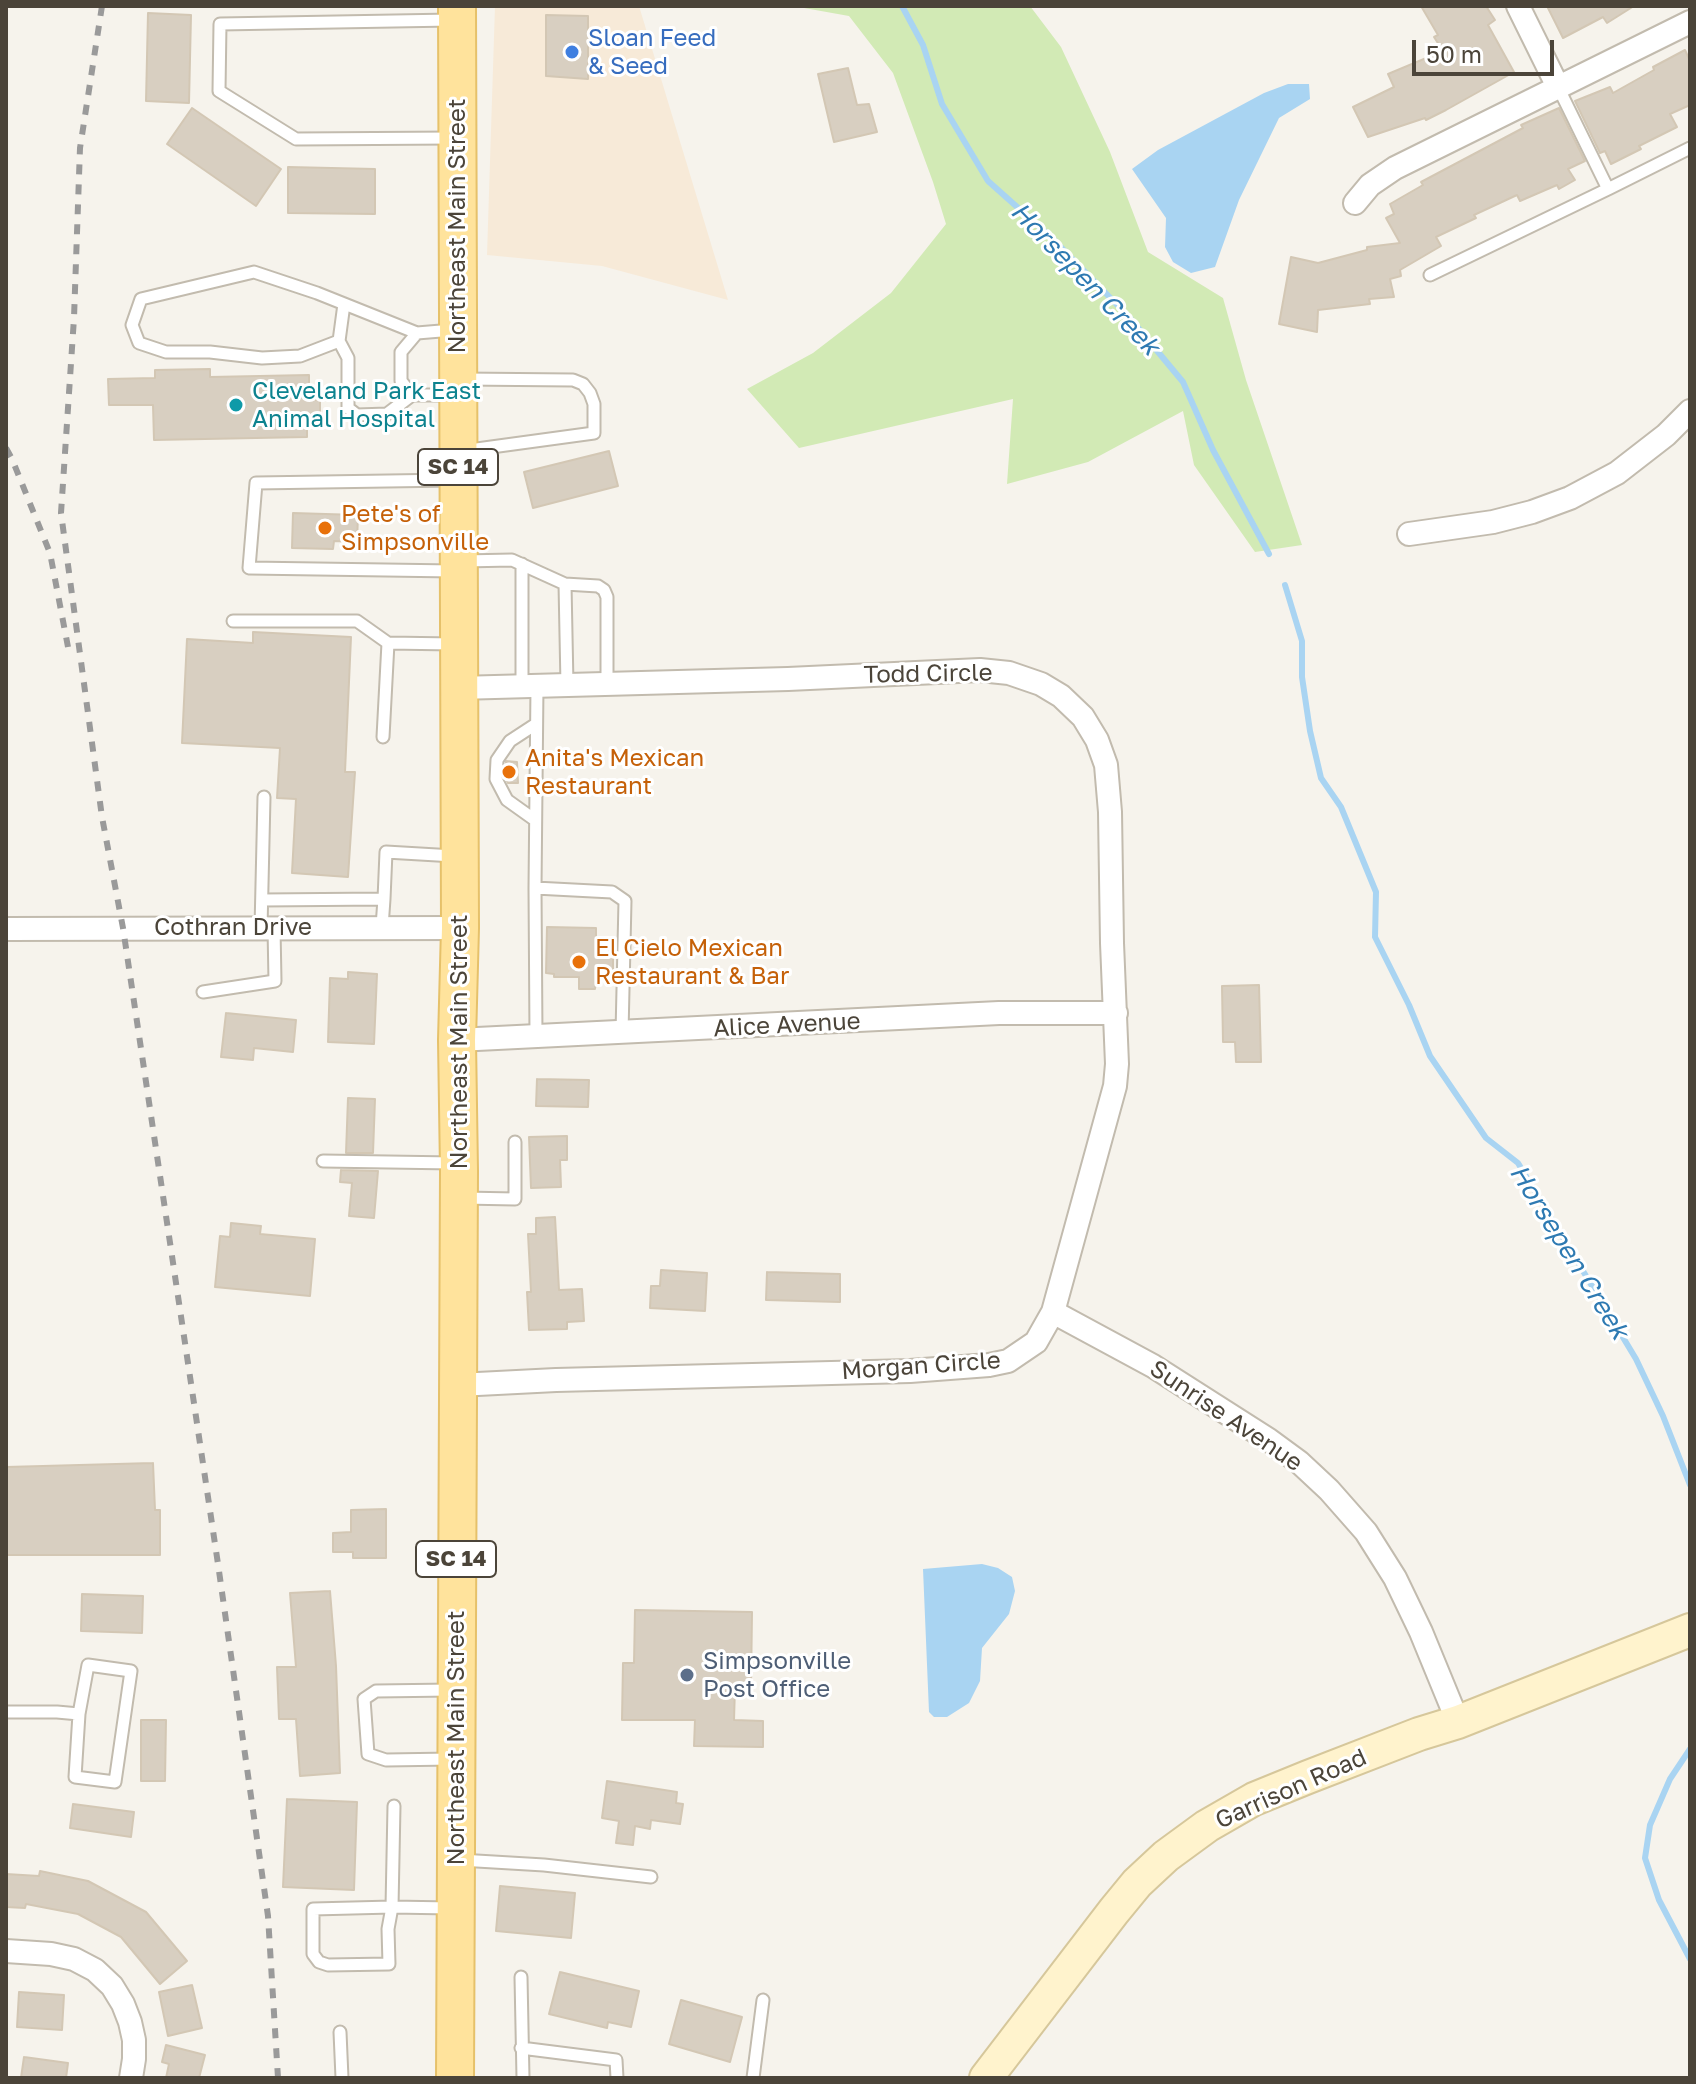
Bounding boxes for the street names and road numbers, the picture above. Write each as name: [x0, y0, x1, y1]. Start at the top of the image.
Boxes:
street label: Northeast Main Street: [443, 98, 471, 354]
road number: SC 14: [418, 449, 498, 485]
street label: Todd Circle: [863, 658, 993, 690]
street label: Cothran Drive: [154, 913, 312, 941]
street label: Northeast Main Street: [445, 914, 473, 1170]
street label: Alice Avenue: [713, 1007, 861, 1043]
street label: Morgan Circle: [840, 1346, 1002, 1386]
street label: Sunrise Avenue: [1144, 1354, 1308, 1478]
road number: SC 14: [416, 1541, 496, 1577]
street label: Northeast Main Street: [442, 1610, 470, 1866]
street label: Garrison Road: [1211, 1743, 1371, 1835]

